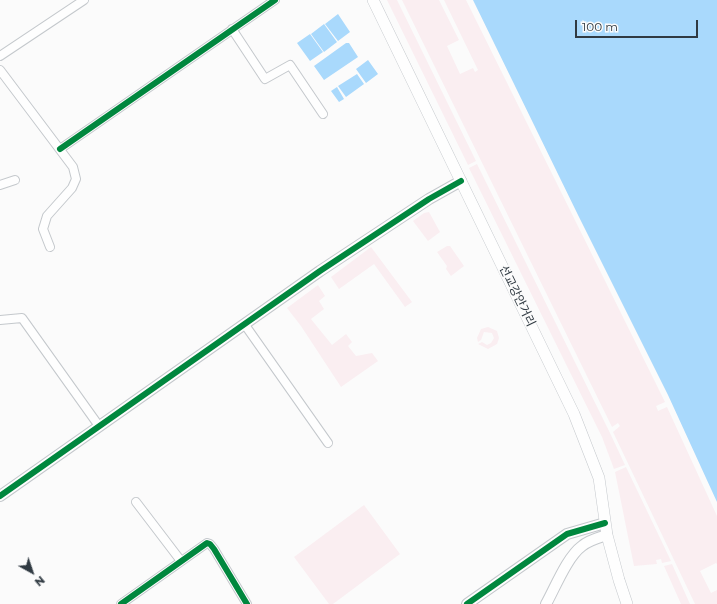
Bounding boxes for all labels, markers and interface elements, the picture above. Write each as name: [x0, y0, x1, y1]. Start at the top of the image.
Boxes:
scale bar: [577, 12, 700, 38]
text: 100 m: [582, 19, 618, 34]
street label: 선교강안거리: [496, 263, 538, 329]
north arrow: [12, 552, 52, 592]
text: N: [32, 573, 48, 589]

